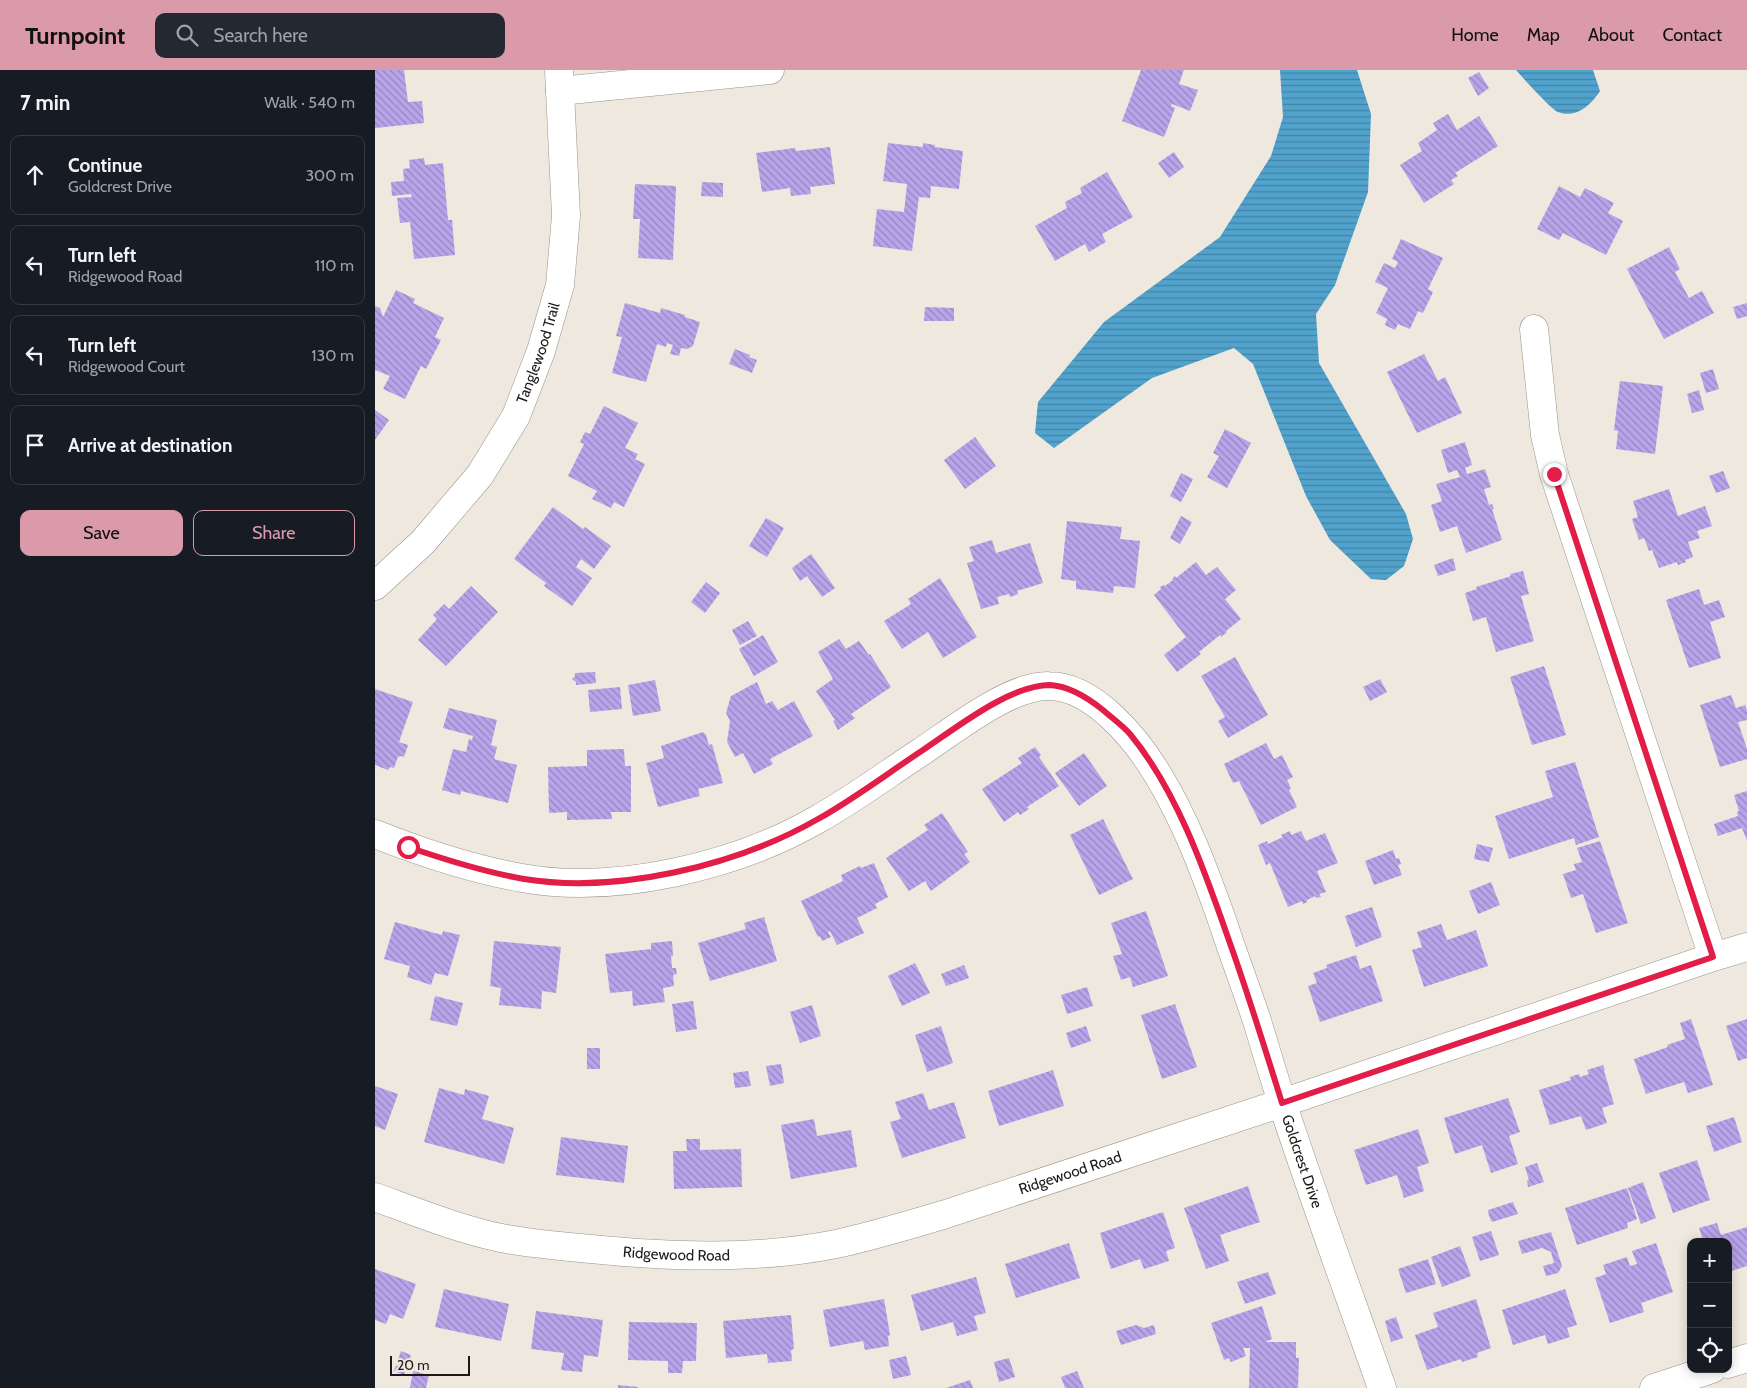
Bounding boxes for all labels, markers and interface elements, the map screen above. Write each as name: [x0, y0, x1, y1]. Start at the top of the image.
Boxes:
search box: [155, 13, 505, 58]
text: Turnpoint: [25, 21, 125, 50]
icon: search: [173, 21, 201, 49]
text: Search here: [213, 24, 308, 47]
text: Home: [1451, 24, 1499, 46]
text: Map: [1527, 24, 1560, 46]
text: About: [1588, 24, 1634, 46]
text: Contact: [1662, 24, 1722, 46]
text: 7 min: [20, 90, 70, 115]
text: Walk · 540 m: [264, 93, 355, 112]
text: Continue: [68, 154, 142, 177]
icon: ahead: [21, 161, 49, 189]
text: 300 m: [305, 166, 354, 185]
text: Goldcrest Drive: [68, 177, 172, 196]
text: Turn left: [68, 244, 136, 267]
icon: left: [21, 251, 49, 279]
text: 110 m: [315, 256, 354, 275]
text: Ridgewood Road: [68, 267, 182, 286]
street label: Tanglewood Trail: [513, 300, 564, 406]
text: Turn left: [68, 334, 136, 357]
icon: left: [21, 341, 49, 369]
text: 130 m: [311, 346, 354, 365]
text: Ridgewood Court: [68, 357, 185, 376]
icon: arrive: [21, 431, 49, 459]
text: Arrive at destination: [68, 434, 232, 457]
route end: [1543, 463, 1566, 486]
button: Save: [20, 510, 183, 556]
button: Share: [193, 510, 355, 556]
route start: [397, 836, 420, 859]
street label: Goldcrest Drive: [1278, 1112, 1326, 1211]
street label: Ridgewood Road: [1016, 1148, 1124, 1198]
map controls: [1687, 1238, 1732, 1373]
button: +: [1687, 1238, 1732, 1283]
street label: Ridgewood Road: [622, 1243, 730, 1265]
button: −: [1687, 1283, 1732, 1328]
button: locate: [1687, 1328, 1732, 1373]
scale bar: [390, 1353, 470, 1376]
text: 20 m: [397, 1356, 430, 1374]

